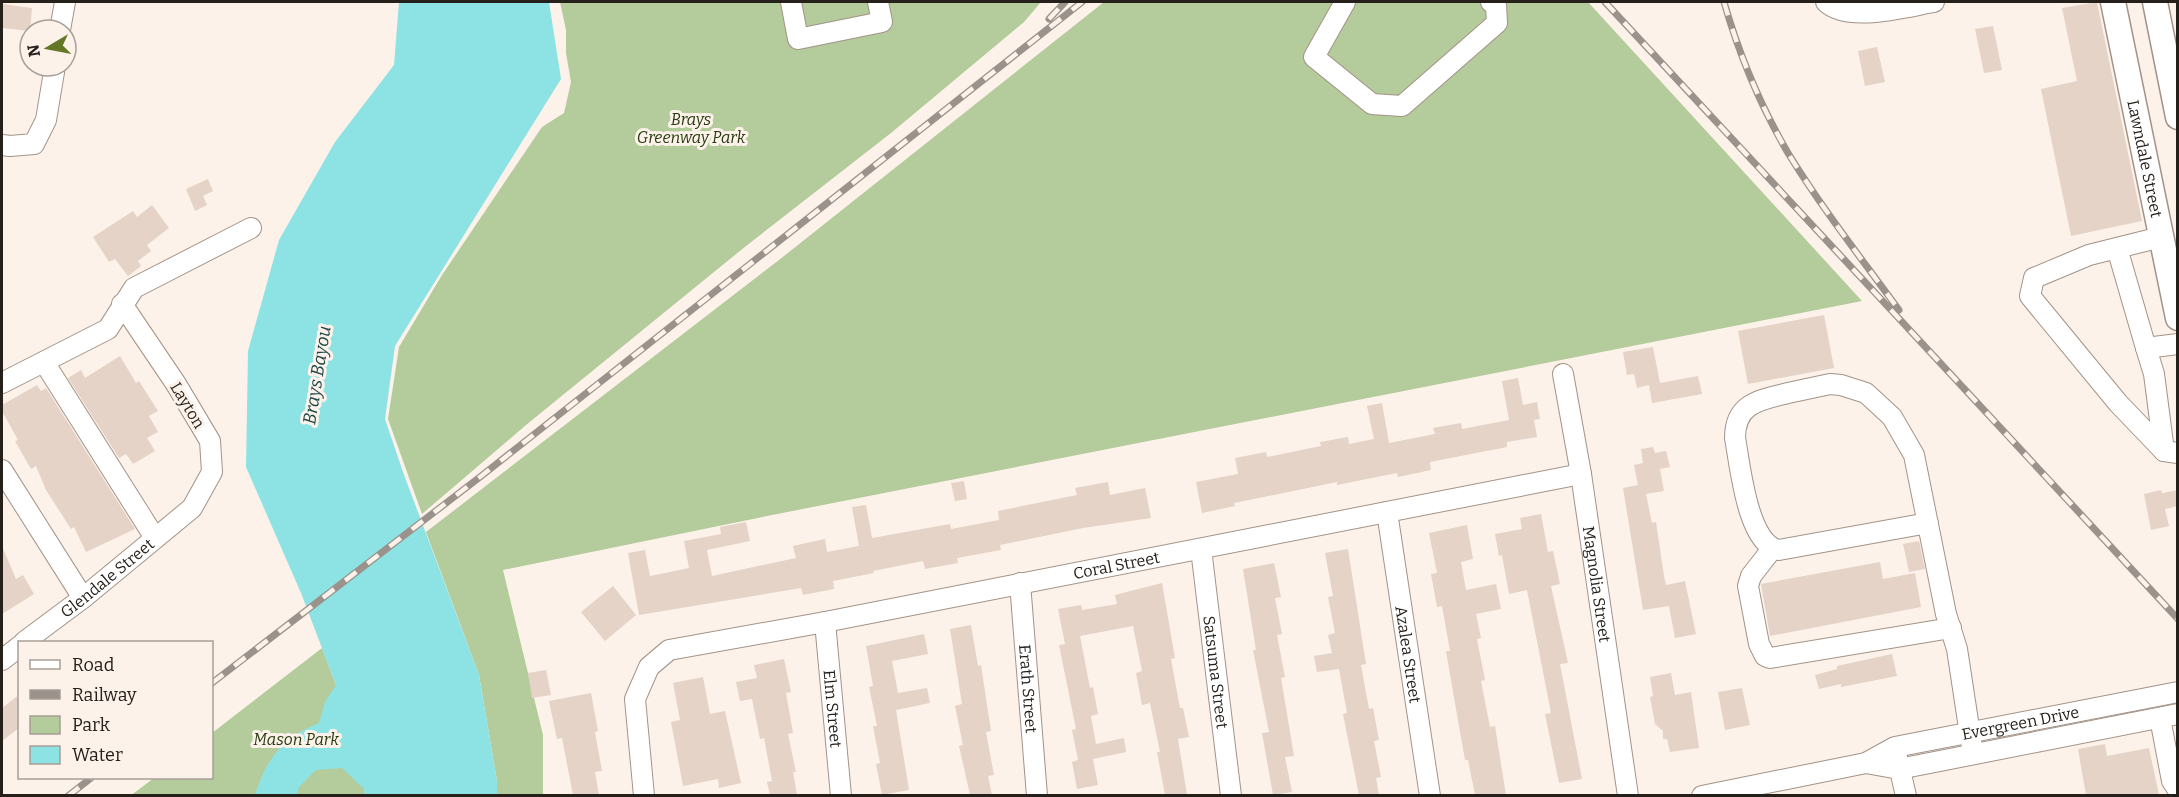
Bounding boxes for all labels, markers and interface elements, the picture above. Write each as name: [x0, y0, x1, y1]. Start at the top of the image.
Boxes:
north arrow: [18, 18, 78, 78]
text: N: [23, 43, 44, 58]
street label: Lawndale Street: [2123, 98, 2166, 220]
park label: Brays Greenway Park: [637, 110, 746, 147]
water label: Brays Bayou: [298, 324, 336, 426]
street label: Layton: [166, 379, 209, 432]
street label: Magnolia Street: [1579, 525, 1614, 644]
street label: Glendale Street: [57, 534, 158, 622]
street label: Coral Street: [1072, 548, 1161, 583]
street label: Azalea Street: [1391, 605, 1425, 705]
street label: Satsuma Street: [1199, 615, 1232, 730]
legend: [18, 641, 213, 779]
street label: Erath Street: [1015, 644, 1041, 734]
text: Road: [72, 654, 115, 676]
street label: Elm Street: [819, 669, 846, 749]
text: Railway: [72, 684, 137, 706]
street label: Evergreen Drive: [1960, 702, 2081, 744]
text: Park: [72, 714, 111, 736]
park label: Mason Park: [253, 730, 339, 749]
text: Water: [72, 744, 123, 766]

